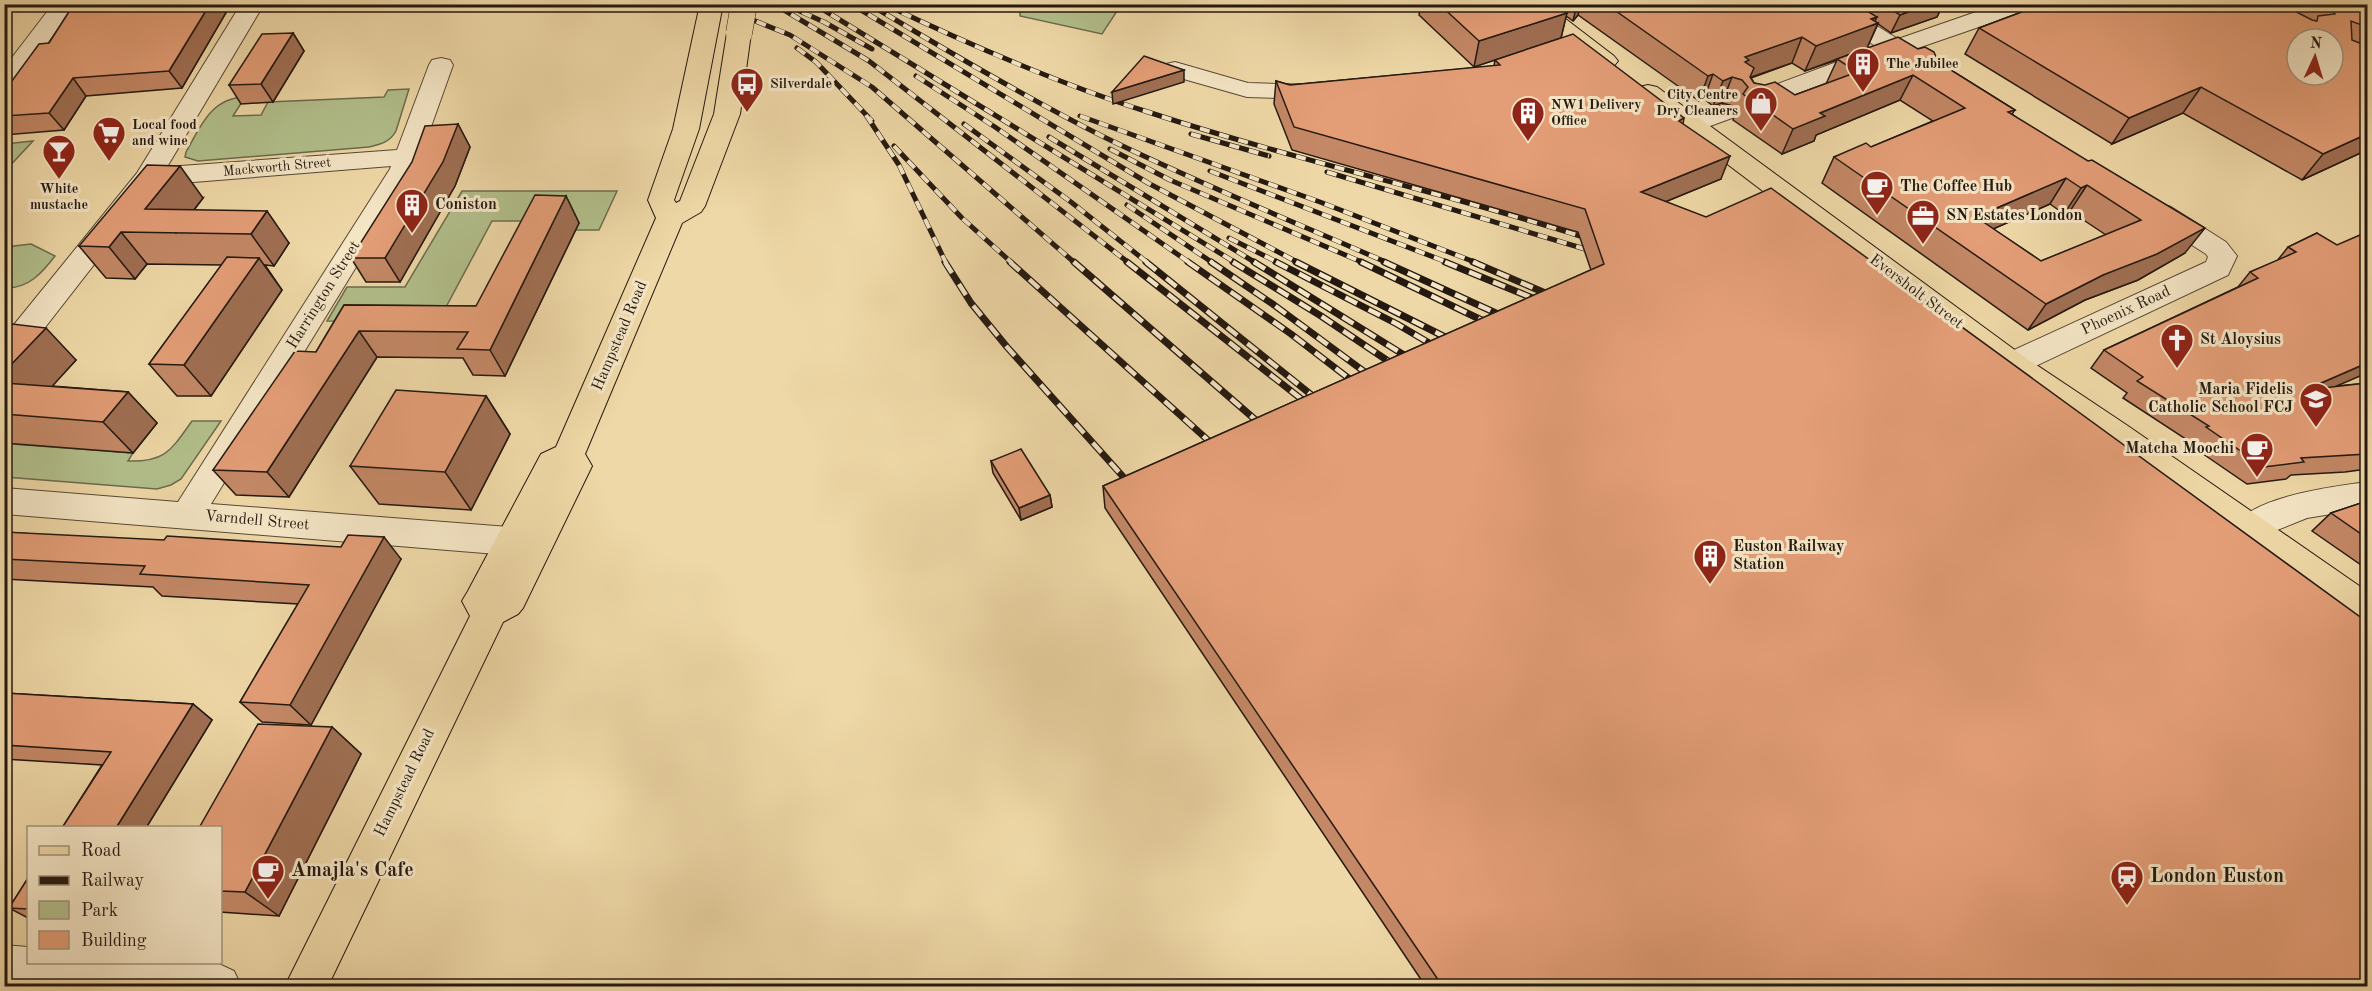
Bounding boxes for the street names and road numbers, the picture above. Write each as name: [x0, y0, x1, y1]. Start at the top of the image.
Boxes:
street label: Mackworth Street: [222, 155, 332, 179]
street label: Harrington Street: [284, 238, 364, 352]
street label: Eversholt Street: [1866, 252, 1966, 333]
street label: Hampstead Road: [590, 279, 650, 393]
street label: Phoenix Road: [2079, 283, 2173, 339]
street label: Varndell Street: [204, 508, 311, 534]
street label: Hampstead Road: [372, 727, 438, 839]

